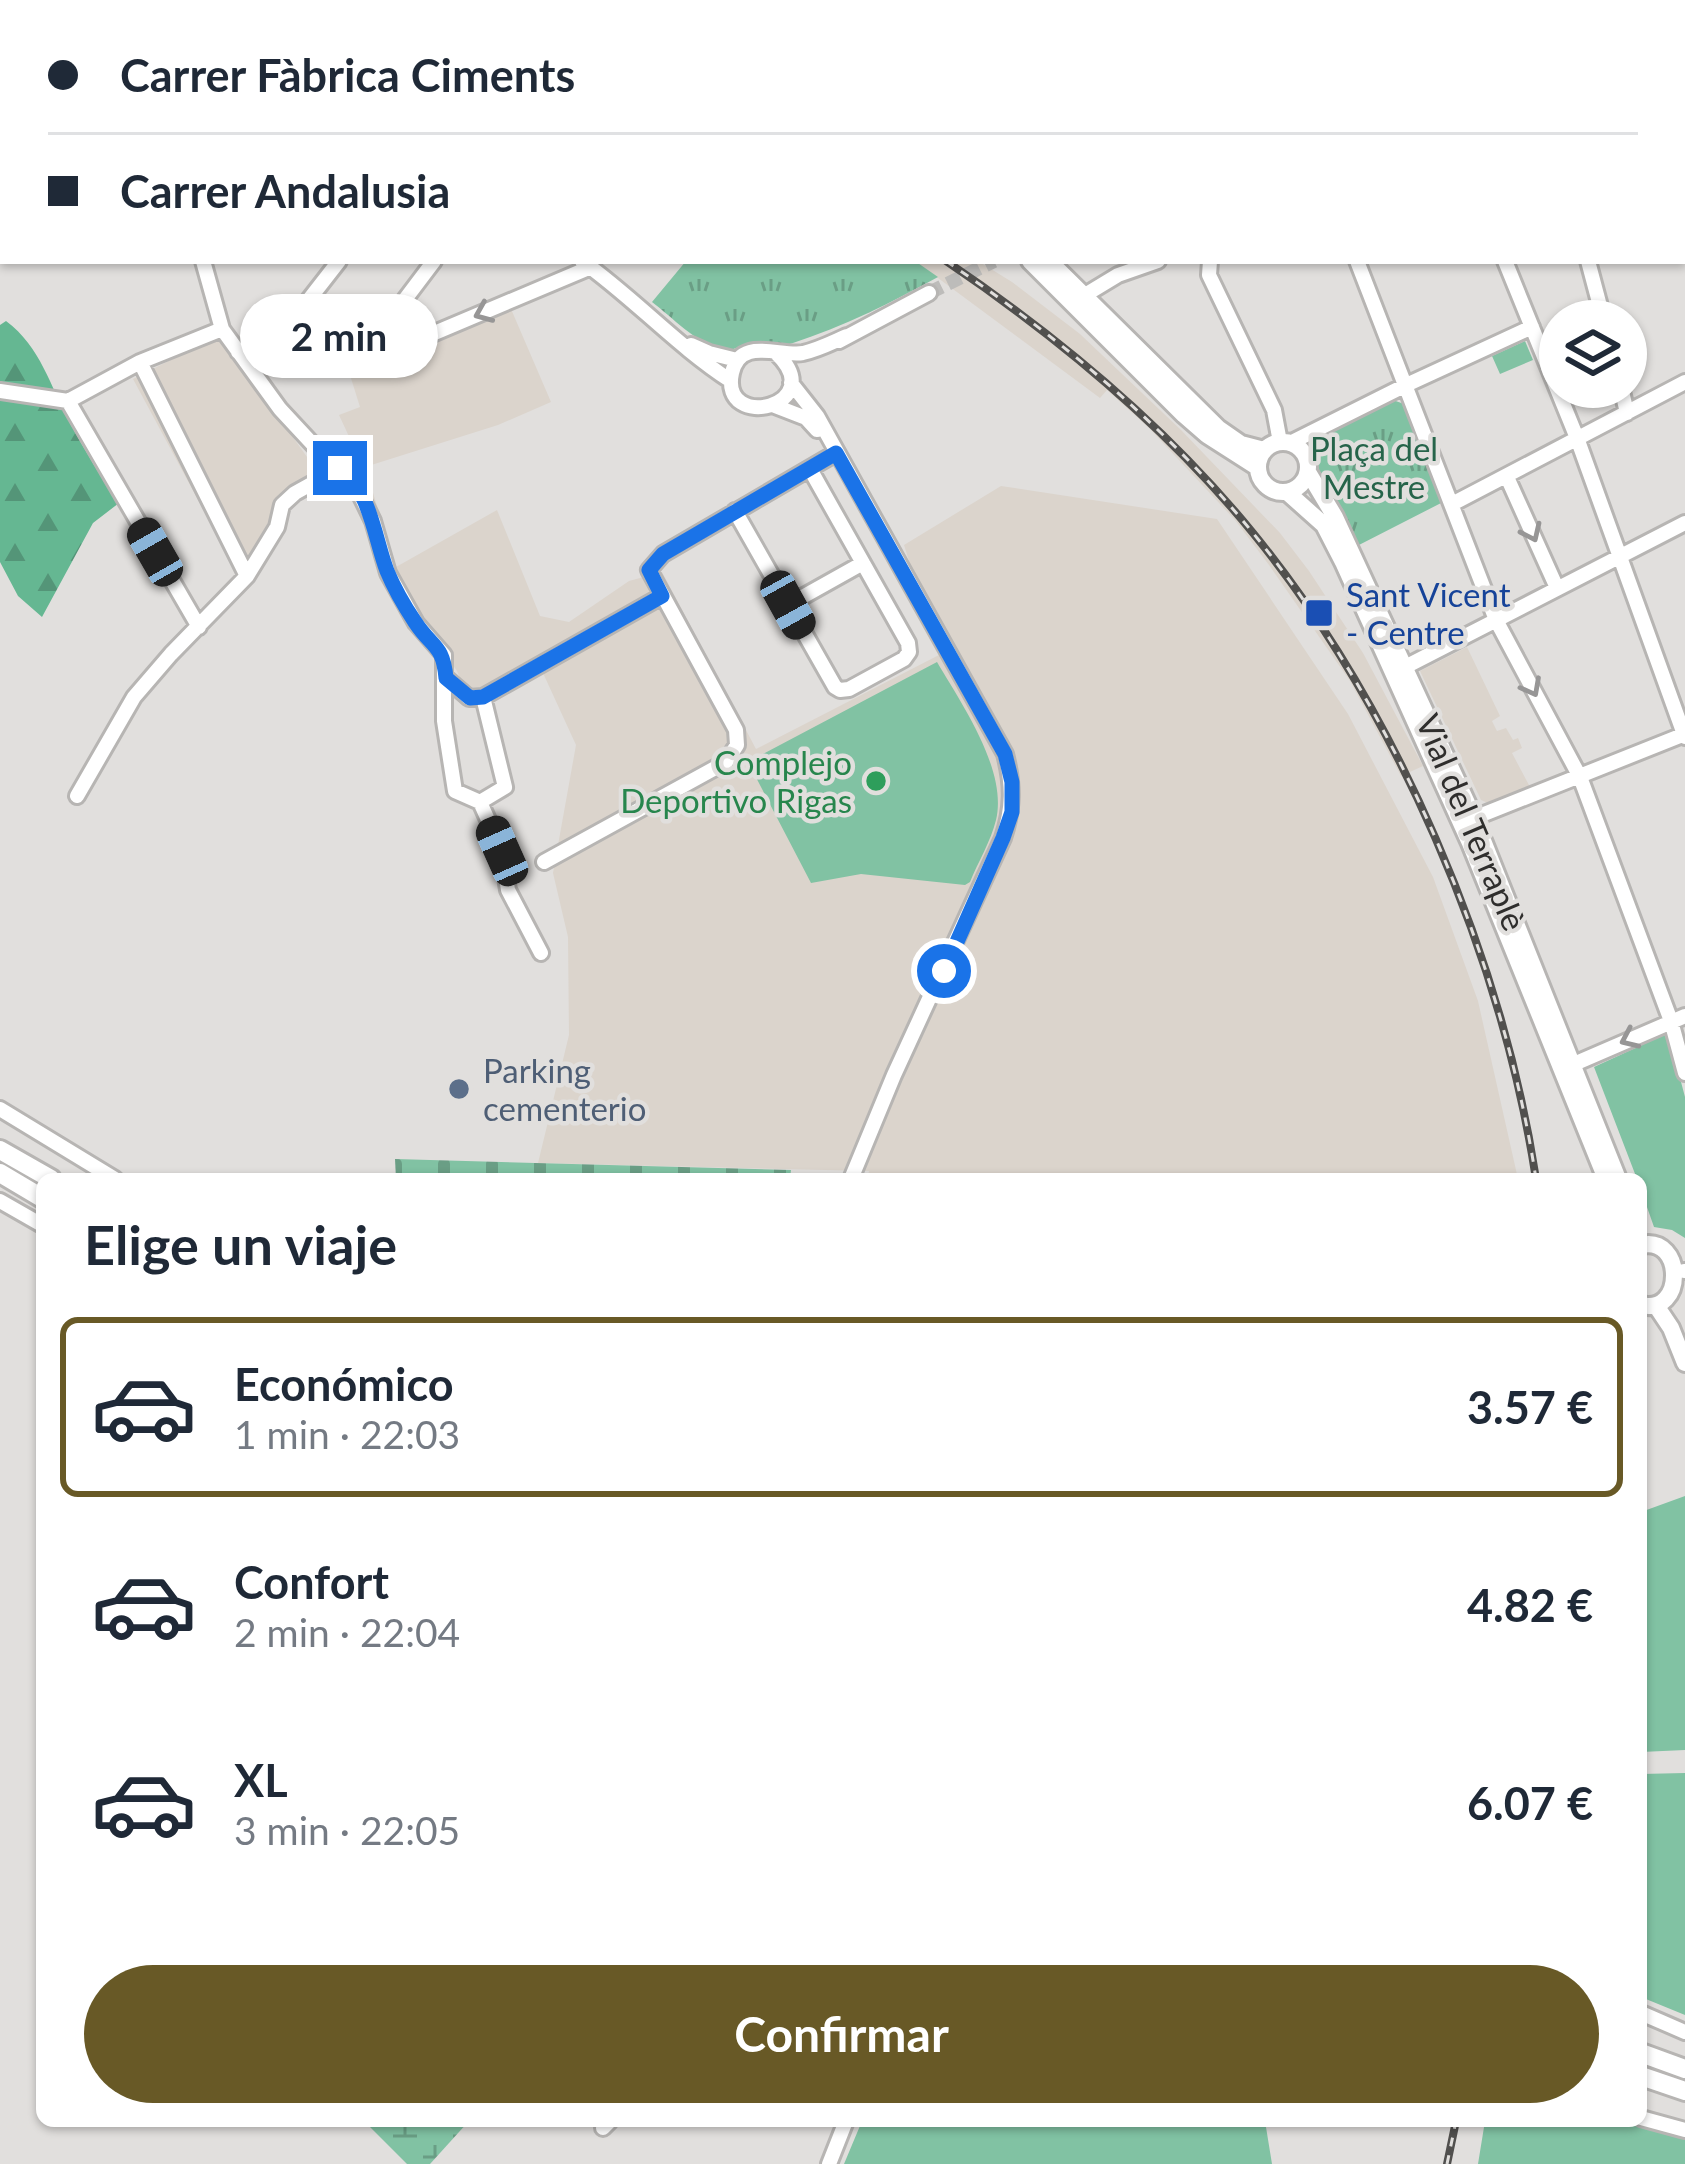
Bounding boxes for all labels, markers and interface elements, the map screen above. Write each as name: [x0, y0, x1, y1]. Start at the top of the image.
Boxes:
text: Carrer Fàbrica Ciments: [120, 48, 575, 102]
text: Carrer Andalusia: [120, 164, 450, 218]
callout: 2 min: [241, 294, 439, 378]
one-way arrow: [474, 299, 495, 323]
map controls: [1539, 300, 1647, 408]
button: layers: [1539, 300, 1647, 408]
text: 2 min: [291, 313, 387, 359]
park label: Plaça del Mestre: [1310, 428, 1438, 506]
route end: [313, 441, 367, 495]
car: [121, 512, 189, 592]
one-way arrow: [1518, 521, 1541, 542]
car: [755, 565, 821, 645]
place label: Sant Vicent - Centre: [1346, 574, 1511, 652]
marker: Sant Vicent - Centre: [1303, 597, 1335, 629]
one-way arrow: [1518, 675, 1541, 696]
street label: Vial del Terraplè: [1408, 708, 1536, 936]
place label: Complejo Deportivo Rigas: [620, 742, 852, 820]
marker: Complejo Deportivo Rigas: [863, 768, 889, 794]
car: [471, 811, 533, 891]
route start: [917, 944, 971, 998]
one-way arrow: [1620, 1025, 1642, 1049]
place label: Parking cementerio: [483, 1050, 646, 1128]
marker: Parking cementerio: [446, 1076, 472, 1102]
text: Elige un viaje: [84, 1212, 397, 1277]
icon: car: [90, 1353, 198, 1461]
text: Económico: [234, 1357, 454, 1411]
text: 3.57 €: [1467, 1380, 1593, 1434]
text: 1 min · 22:03: [234, 1411, 460, 1457]
icon: car: [90, 1551, 198, 1659]
text: Confort: [234, 1555, 389, 1609]
text: 4.82 €: [1467, 1578, 1593, 1632]
text: 2 min · 22:04: [234, 1609, 460, 1655]
icon: car: [90, 1749, 198, 1857]
text: XL: [234, 1753, 288, 1807]
text: 6.07 €: [1467, 1776, 1593, 1830]
text: 3 min · 22:05: [234, 1807, 460, 1853]
button: Confirmar: [84, 1965, 1599, 2103]

